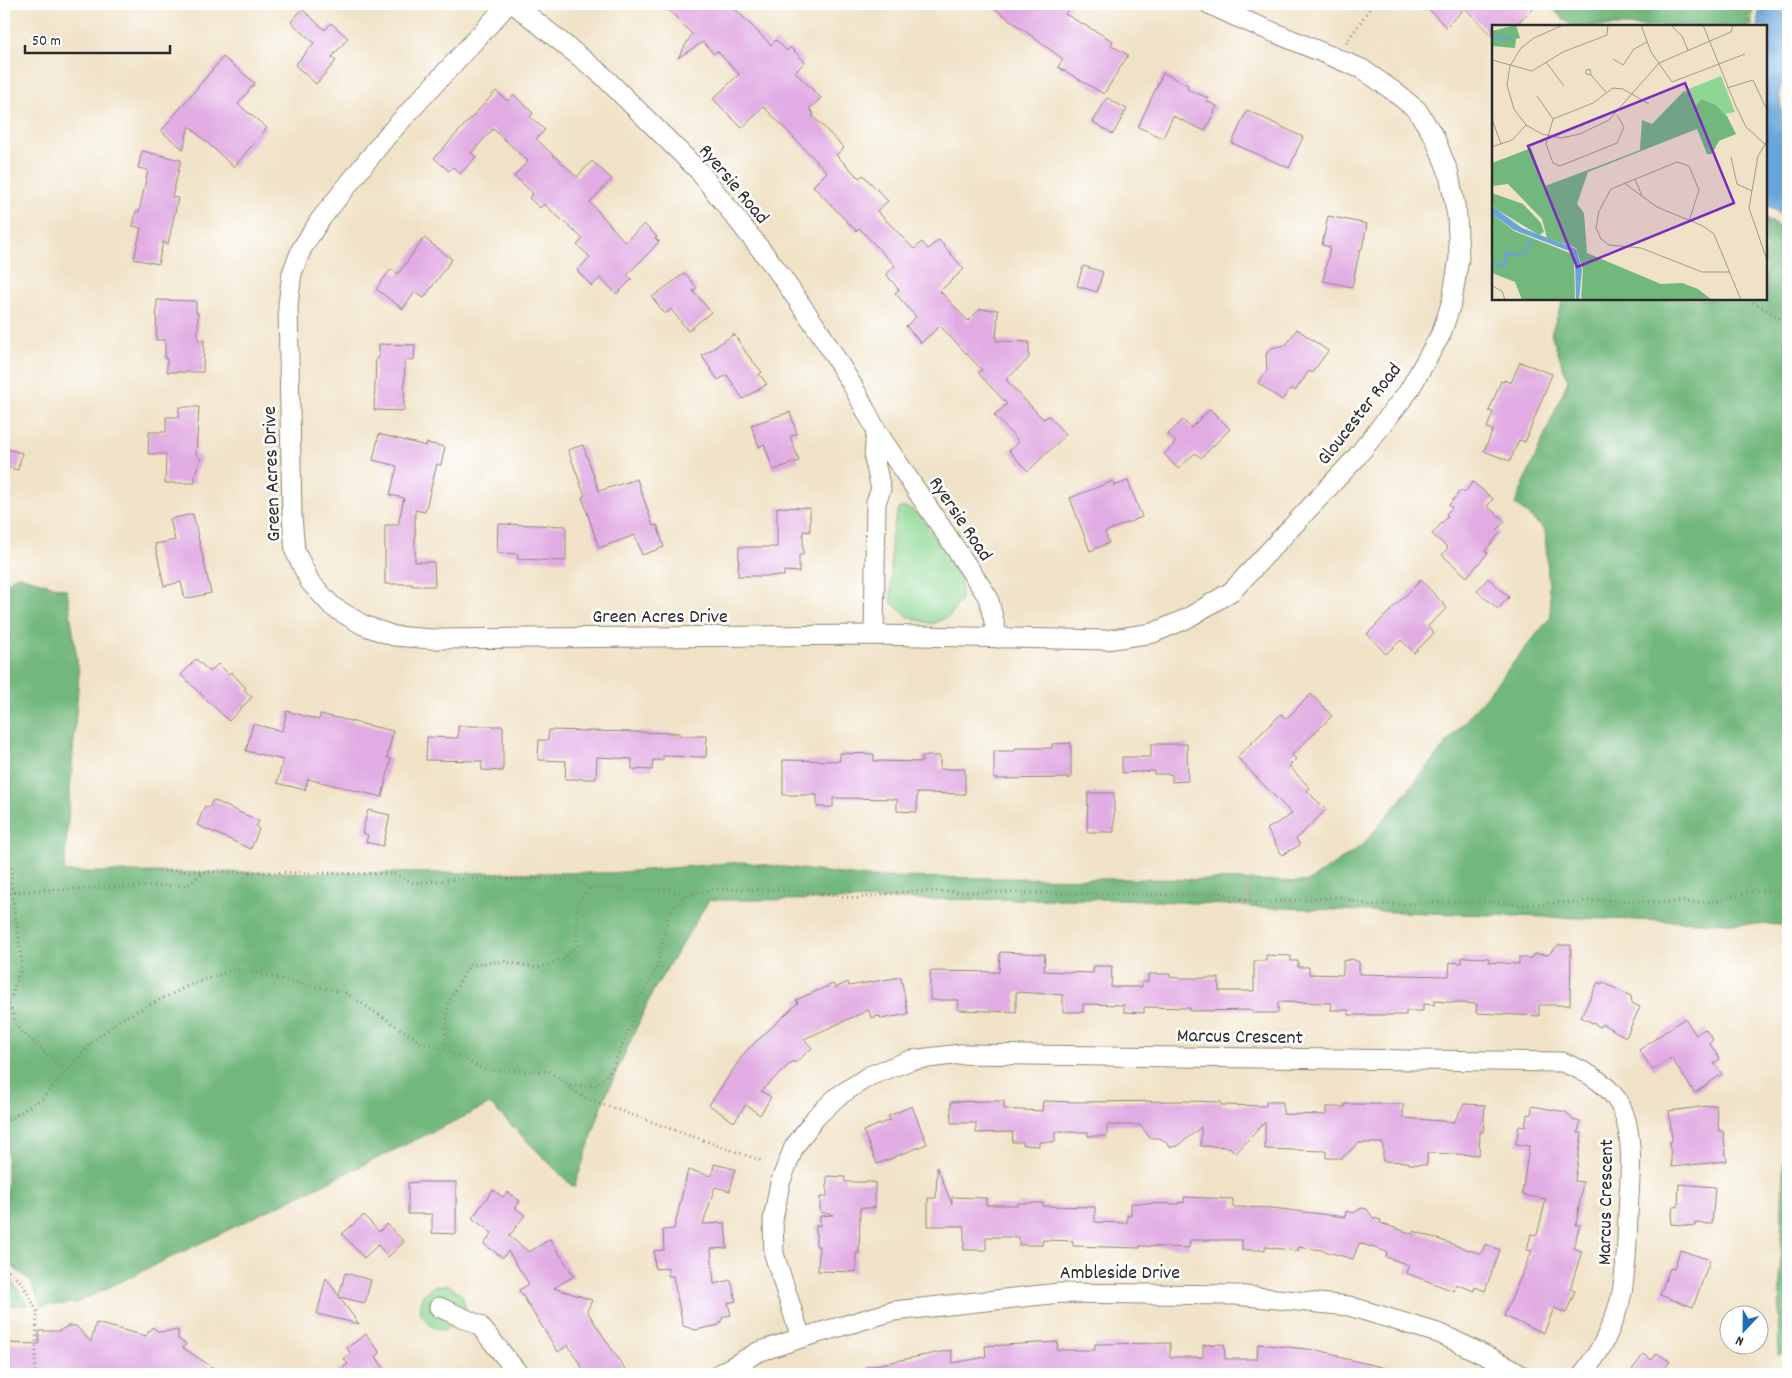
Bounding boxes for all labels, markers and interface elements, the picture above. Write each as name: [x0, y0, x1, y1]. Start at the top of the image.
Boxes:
scale bar: [25, 22, 170, 54]
inset map: [1492, 25, 1767, 300]
text: 50 m: [32, 31, 61, 53]
street label: Ryersie Road: [691, 139, 775, 231]
street label: Gloucester Road: [1311, 358, 1409, 472]
street label: Green Acres Drive: [257, 405, 289, 542]
street label: Ryersie Road: [921, 472, 998, 568]
street label: Green Acres Drive: [592, 604, 728, 632]
street label: Marcus Crescent: [1177, 1023, 1303, 1053]
street label: Marcus Crescent: [1592, 1139, 1622, 1265]
street label: Ambleside Drive: [1060, 1260, 1180, 1288]
north arrow: [1720, 1306, 1770, 1356]
text: N: [1733, 1330, 1747, 1351]

